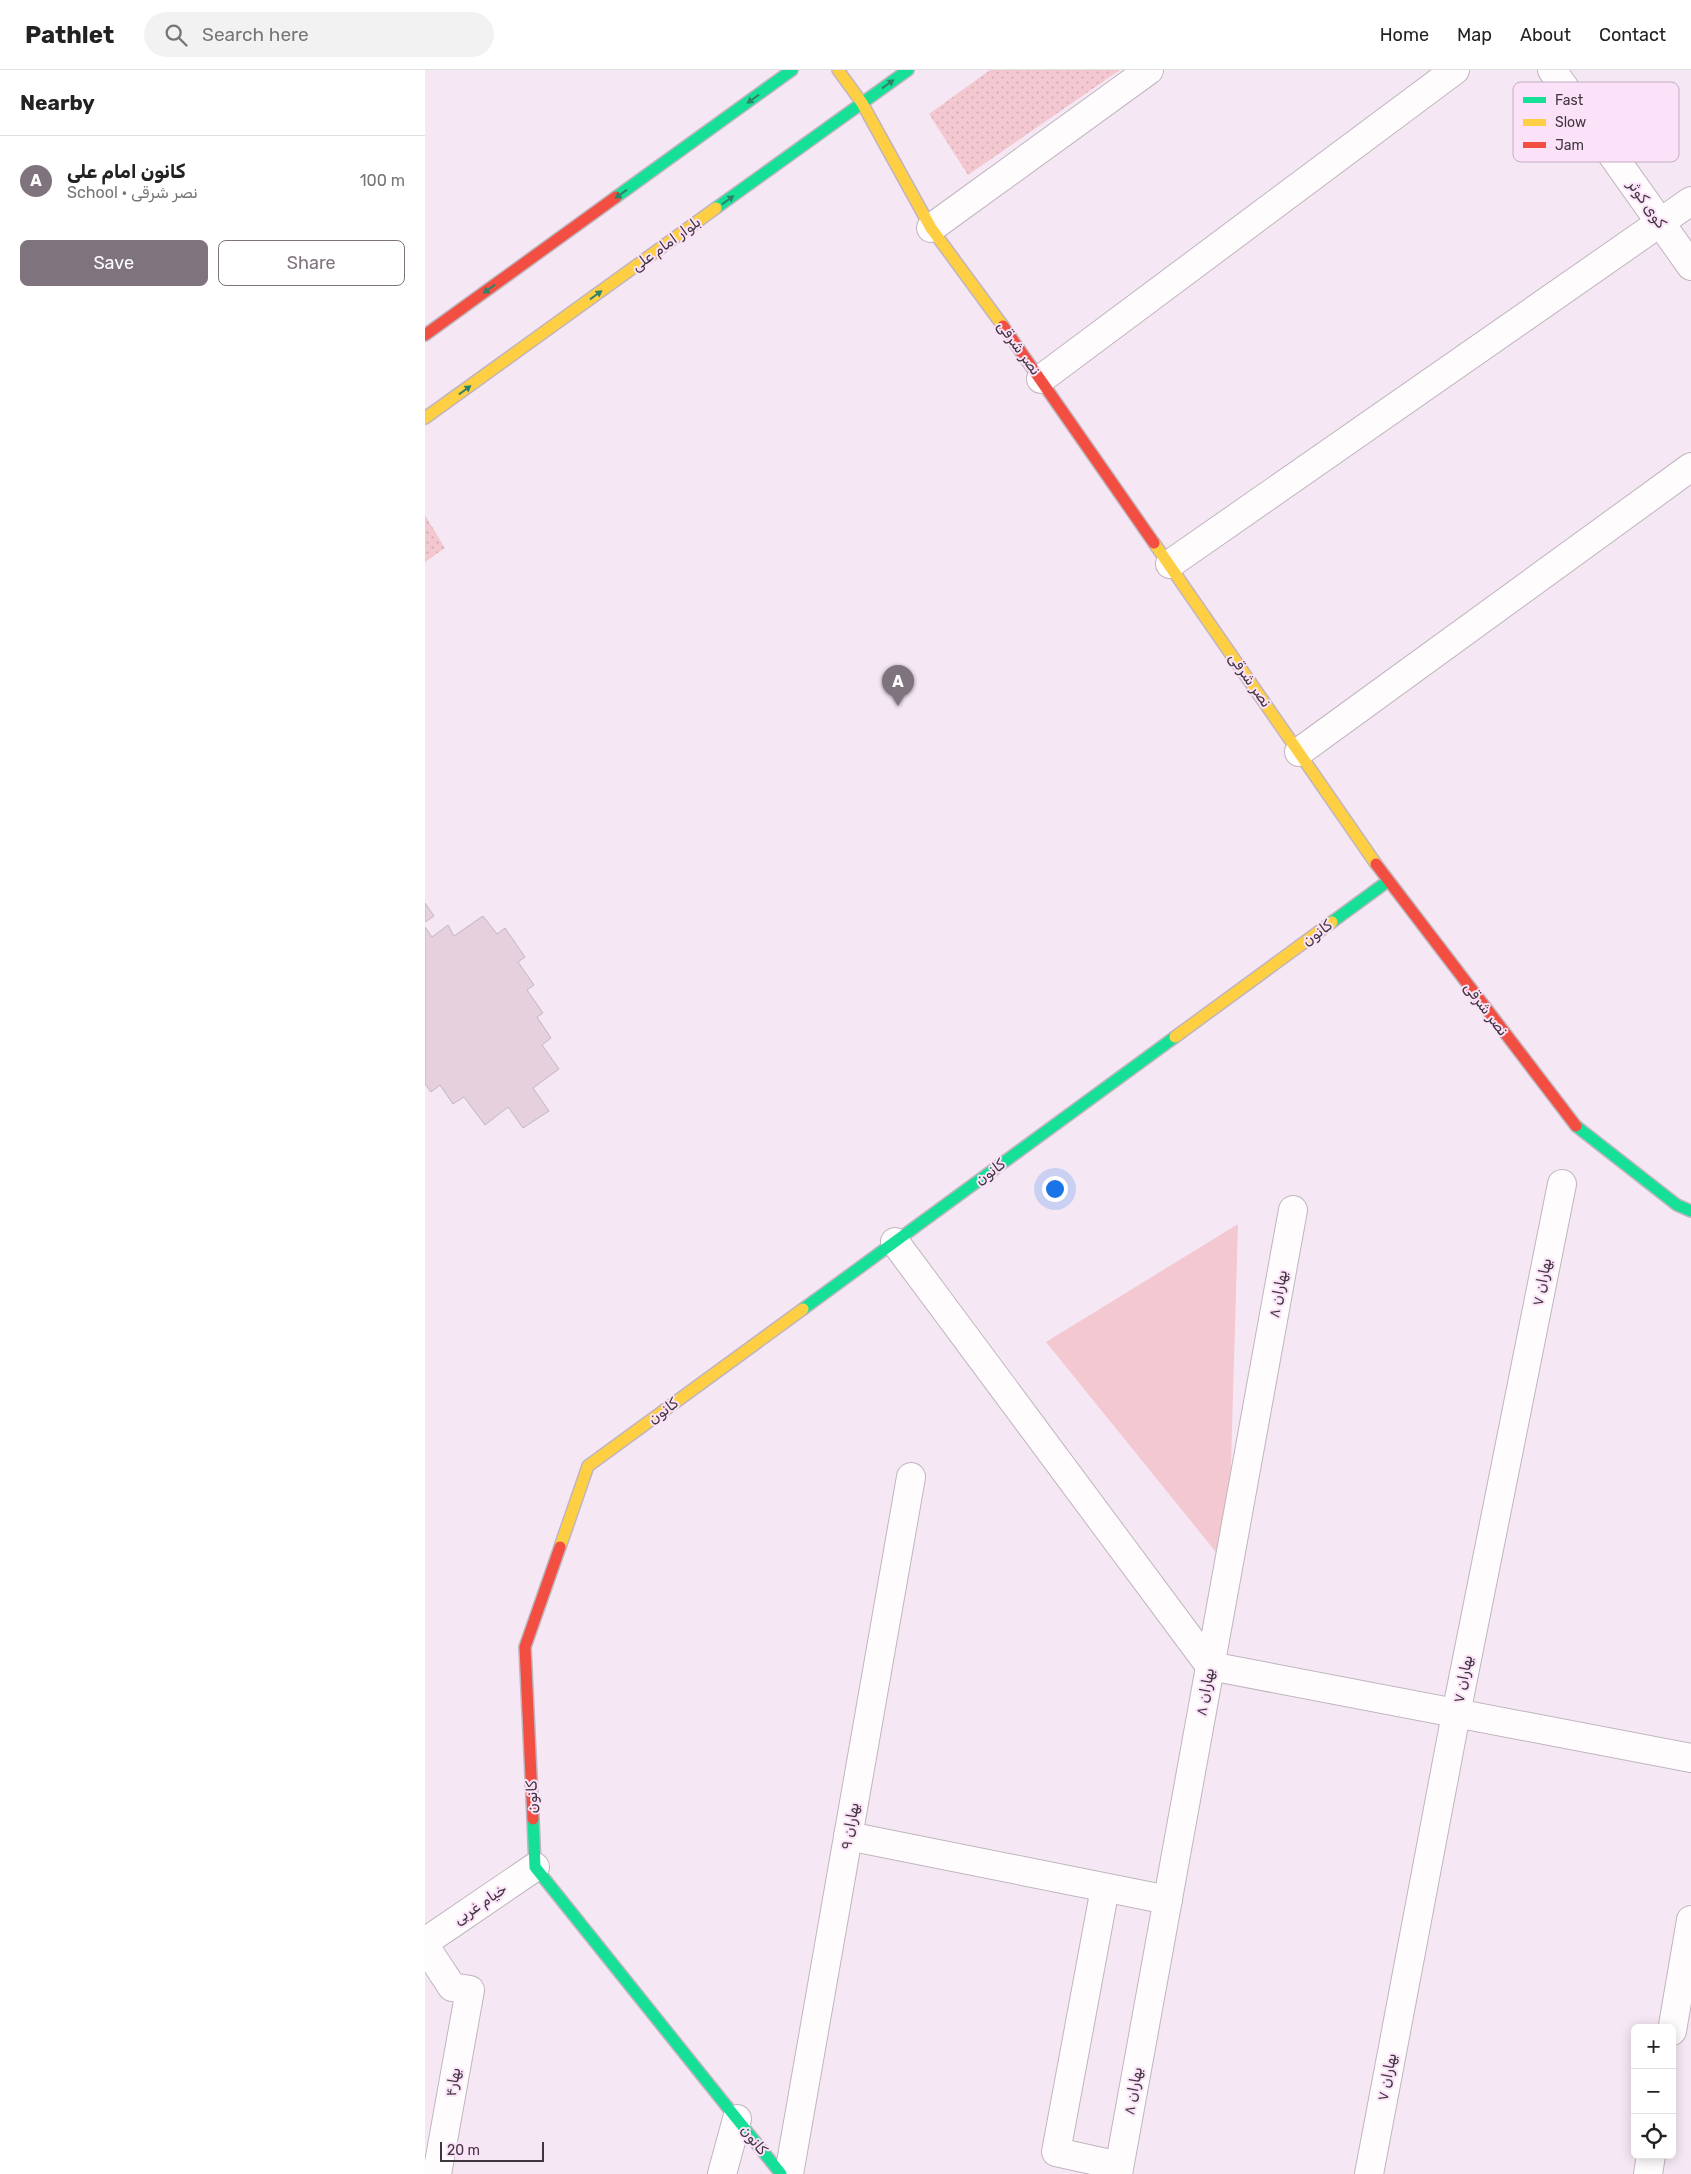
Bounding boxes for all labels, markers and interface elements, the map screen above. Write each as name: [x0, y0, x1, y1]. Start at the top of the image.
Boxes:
search box: [144, 12, 494, 57]
text: Pathlet: [25, 21, 114, 49]
icon: search: [162, 21, 190, 49]
text: Search here: [202, 23, 309, 46]
text: Home: [1380, 24, 1429, 46]
text: Map: [1457, 24, 1492, 46]
text: About: [1520, 24, 1571, 46]
text: Contact: [1599, 24, 1666, 46]
one-way arrow: [881, 79, 895, 89]
legend: [1513, 82, 1679, 162]
text: Nearby: [20, 90, 95, 115]
text: Fast: [1555, 92, 1584, 109]
one-way arrow: [747, 93, 760, 104]
text: Slow: [1555, 114, 1586, 131]
text: Jam: [1555, 137, 1584, 154]
text: کانون امام علی: [67, 160, 186, 183]
text: A: [30, 171, 42, 190]
text: 100 m: [360, 171, 405, 190]
street label: کوی کوثر: [1623, 176, 1670, 232]
text: School · نصر شرقی: [67, 183, 198, 202]
one-way arrow: [615, 188, 628, 199]
one-way arrow: [721, 194, 734, 205]
street label: بلوار امام علی: [628, 213, 705, 276]
button: Save: [20, 240, 208, 286]
button: Share: [218, 240, 405, 286]
one-way arrow: [482, 284, 496, 294]
one-way arrow: [589, 290, 603, 300]
street label: نصر شرقی: [993, 317, 1045, 379]
one-way arrow: [458, 385, 471, 395]
street label: نصر شرقی: [1225, 649, 1275, 711]
pin: A: [882, 665, 914, 706]
street label: کانون: [1298, 916, 1336, 950]
street label: نصر شرقی: [1460, 979, 1512, 1039]
street label: کانون: [971, 1155, 1009, 1189]
your location: [1042, 1176, 1068, 1202]
street label: بهاران ۷: [1529, 1257, 1555, 1307]
street label: بهاران ۸: [1265, 1269, 1291, 1319]
street label: کانون: [644, 1394, 682, 1428]
street label: بهاران ۷: [1450, 1654, 1476, 1704]
street label: بهاران ۸: [1192, 1667, 1218, 1717]
street label: کانون: [522, 1780, 542, 1814]
street label: بهاران ۹: [837, 1801, 863, 1851]
street label: خیام غربی: [450, 1880, 511, 1929]
map controls: [1631, 2024, 1676, 2159]
button: +: [1631, 2024, 1676, 2069]
street label: بهاران ۷: [1374, 2052, 1400, 2102]
street label: بهار۴: [442, 2066, 464, 2098]
street label: بهاران ۸: [1120, 2066, 1146, 2116]
button: −: [1631, 2069, 1676, 2114]
button: locate: [1631, 2114, 1676, 2159]
street label: کانون: [737, 2122, 771, 2159]
scale bar: [440, 2139, 544, 2162]
text: 20 m: [447, 2142, 480, 2159]

